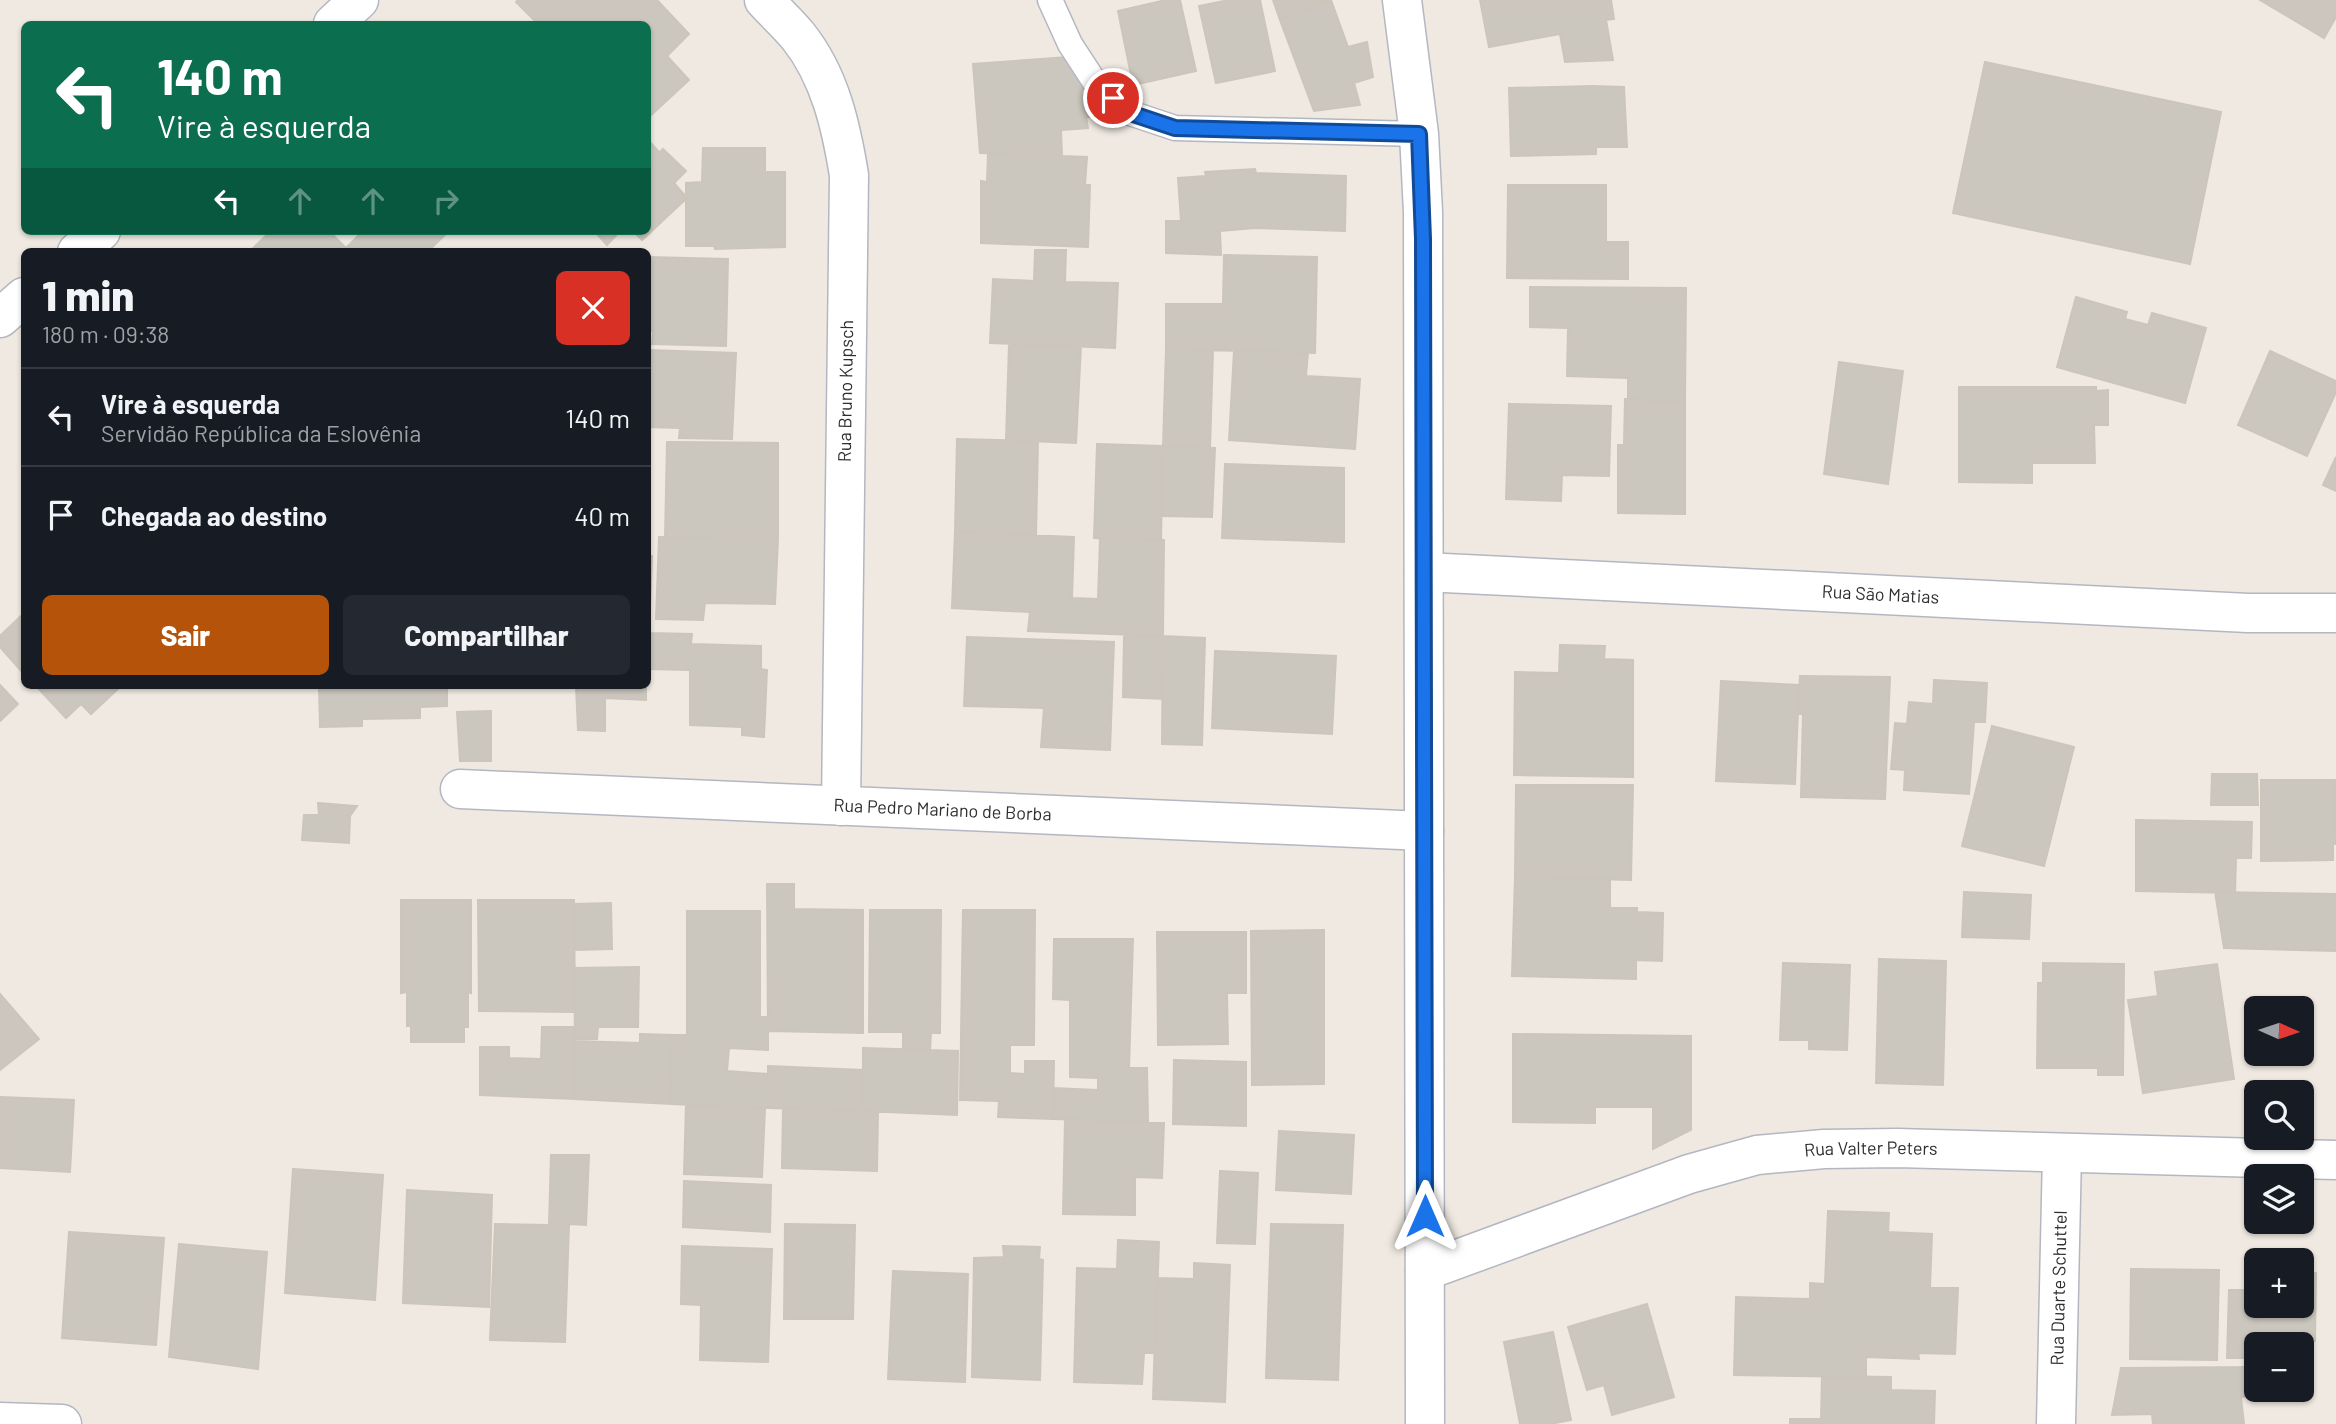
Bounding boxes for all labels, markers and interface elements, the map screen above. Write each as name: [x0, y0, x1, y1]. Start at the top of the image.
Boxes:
text: 140 m: [157, 46, 283, 105]
icon: left: [42, 49, 133, 140]
pin: [1083, 68, 1143, 128]
icon: arrive: [1094, 79, 1132, 117]
text: Vire à esquerda: [157, 106, 371, 144]
icon: left: [208, 182, 246, 220]
icon: ahead: [281, 182, 319, 220]
icon: ahead: [354, 182, 392, 220]
icon: right: [427, 182, 465, 220]
text: 1 min: [42, 269, 134, 319]
button: close: [556, 271, 630, 345]
text: 180 m · 09:38: [42, 320, 169, 348]
street label: Rua Bruno Kupsch: [833, 320, 857, 462]
text: Vire à esquerda: [101, 388, 280, 419]
icon: left: [42, 398, 80, 436]
text: 140 m: [565, 402, 630, 433]
text: Servidão República da Eslovênia: [101, 419, 421, 447]
icon: arrive: [42, 496, 80, 534]
text: Chegada ao destino: [101, 500, 327, 531]
text: 40 m: [574, 500, 630, 531]
street label: Rua São Matias: [1821, 580, 1940, 608]
button: Sair: [42, 595, 329, 675]
button: Compartilhar: [343, 595, 630, 675]
street label: Rua Pedro Mariano de Borba: [833, 793, 1052, 825]
north arrow: [2244, 996, 2314, 1066]
map controls: [2244, 996, 2314, 1402]
button: search: [2244, 1080, 2314, 1150]
street label: Rua Valter Peters: [1803, 1136, 1938, 1161]
button: layers: [2244, 1164, 2314, 1234]
position arrow: [1388, 1179, 1462, 1253]
street label: Rua Duarte Schuttel: [2045, 1210, 2071, 1366]
button: +: [2244, 1248, 2314, 1318]
button: −: [2244, 1332, 2314, 1402]

